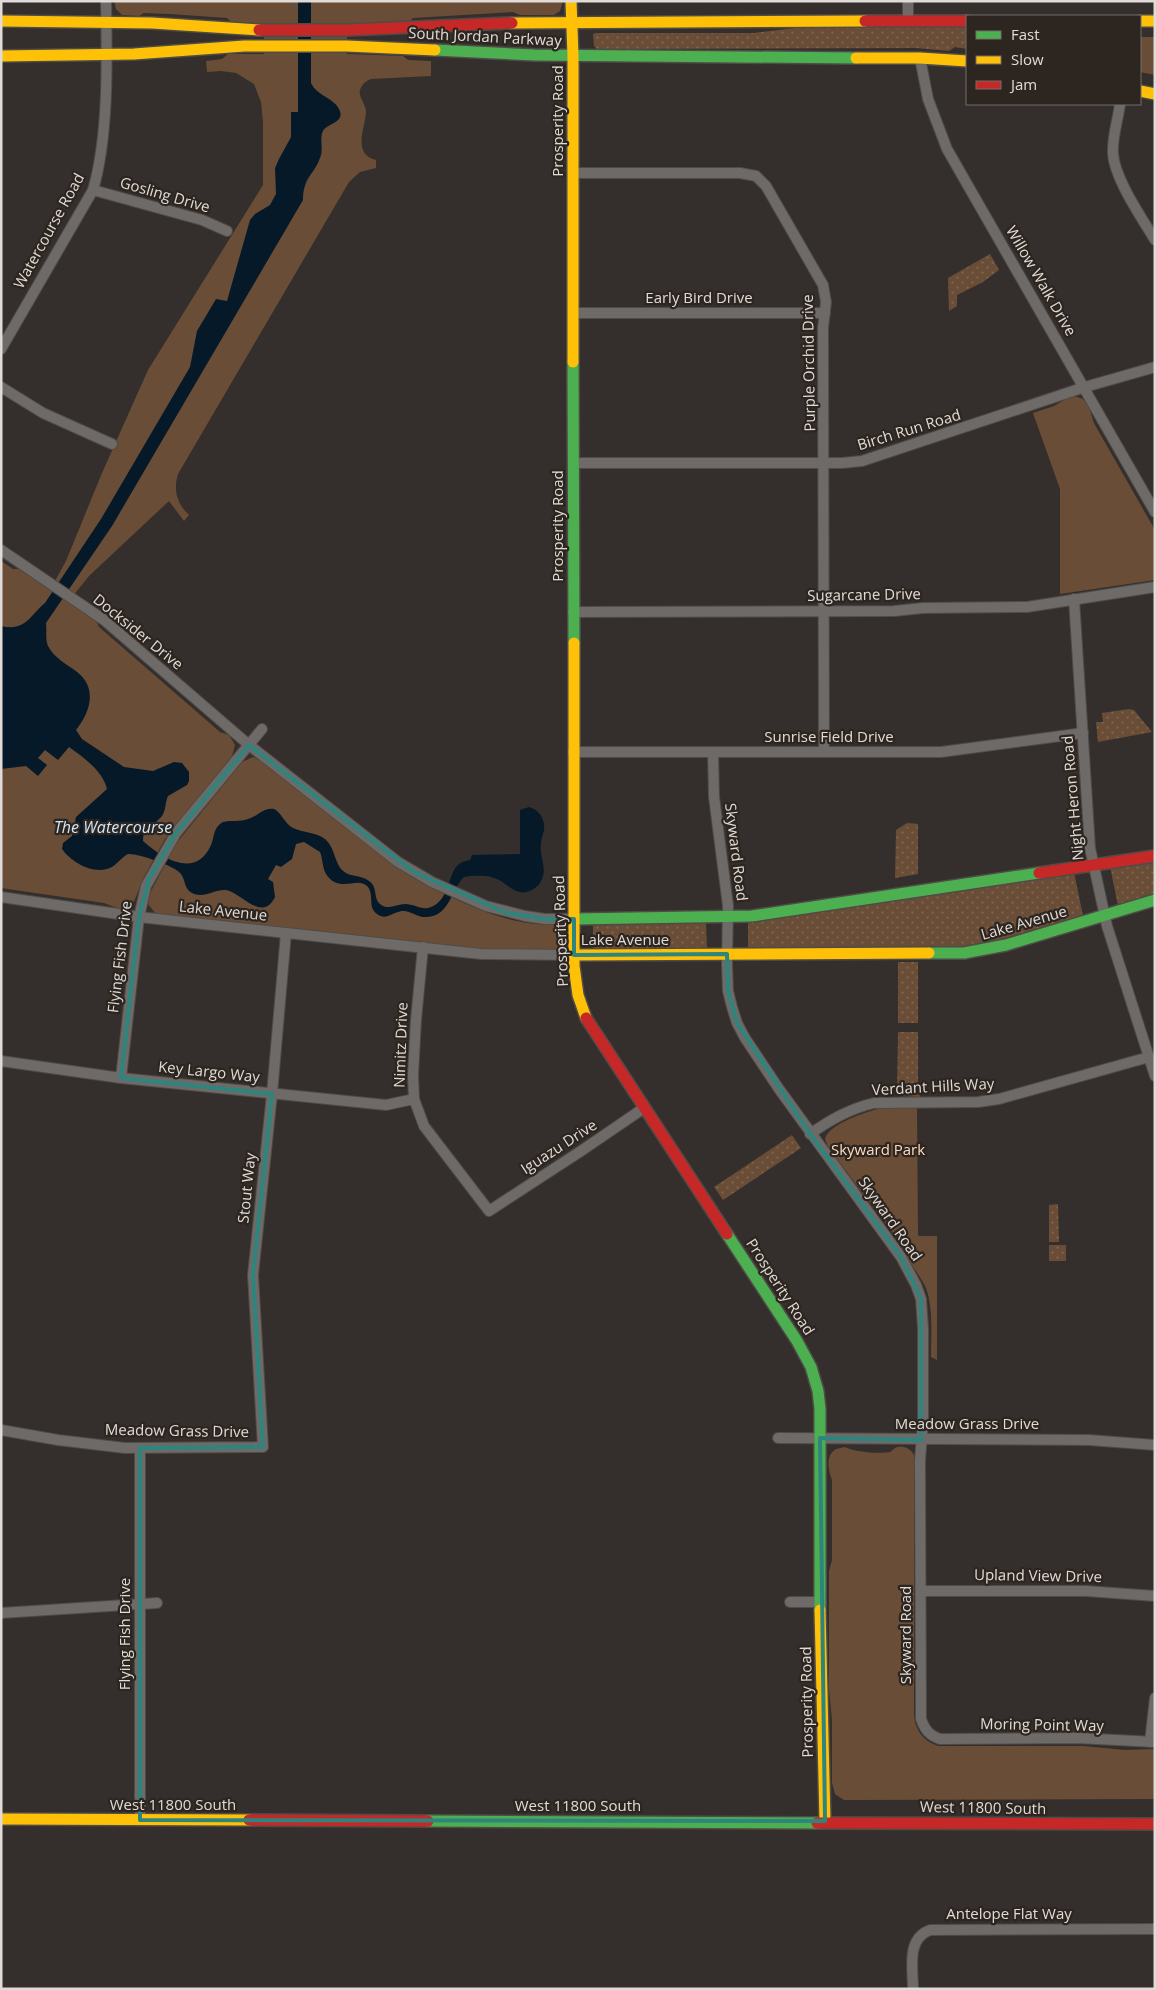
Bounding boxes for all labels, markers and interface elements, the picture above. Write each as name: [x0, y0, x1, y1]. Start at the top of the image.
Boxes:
legend: [966, 15, 1141, 105]
street label: South Jordan Parkway: [408, 22, 563, 50]
text: Fast: [1011, 24, 1040, 44]
text: Slow: [1011, 49, 1044, 69]
street label: Prosperity Road: [547, 65, 567, 177]
text: Jam: [1009, 74, 1037, 94]
street label: Watercourse Road: [8, 169, 88, 292]
street label: Gosling Drive: [118, 172, 213, 216]
street label: Willow Walk Drive: [1002, 222, 1082, 339]
street label: Early Bird Drive: [645, 287, 753, 307]
street label: Purple Orchid Drive: [797, 294, 819, 432]
street label: Birch Run Road: [855, 404, 963, 454]
street label: Prosperity Road: [547, 470, 567, 582]
street label: Sugarcane Drive: [807, 583, 921, 605]
street label: Docksider Drive: [89, 589, 188, 674]
street label: Sunrise Field Drive: [764, 726, 894, 746]
street label: Night Heron Road: [1057, 735, 1087, 861]
street label: Skyward Road: [721, 802, 753, 902]
water label: The Watercourse: [54, 816, 172, 838]
street label: Prosperity Road: [548, 875, 572, 987]
street label: Lake Avenue: [178, 895, 268, 925]
street label: Flying Fish Drive: [102, 900, 136, 1014]
street label: Lake Avenue: [978, 900, 1069, 944]
street label: Lake Avenue: [581, 929, 669, 949]
street label: Nimitz Drive: [389, 1002, 411, 1088]
street label: Key Largo Way: [157, 1056, 261, 1086]
street label: Verdant Hills Way: [871, 1073, 995, 1099]
street label: Iguazu Drive: [517, 1114, 600, 1178]
park label: Skyward Park: [831, 1139, 925, 1159]
street label: Stout Way: [232, 1151, 260, 1224]
street label: Skyward Road: [854, 1172, 927, 1265]
street label: Prosperity Road: [742, 1234, 820, 1339]
street label: Meadow Grass Drive: [895, 1413, 1039, 1433]
street label: Meadow Grass Drive: [105, 1419, 249, 1441]
street label: Upland View Drive: [974, 1564, 1102, 1586]
street label: Flying Fish Drive: [114, 1578, 134, 1690]
street label: Skyward Road: [895, 1586, 915, 1684]
street label: Prosperity Road: [795, 1646, 817, 1758]
street label: Moring Point Way: [980, 1713, 1104, 1735]
street label: West 11800 South: [110, 1794, 236, 1814]
street label: West 11800 South: [515, 1795, 641, 1815]
street label: West 11800 South: [920, 1796, 1046, 1818]
street label: Antelope Flat Way: [946, 1903, 1072, 1923]

